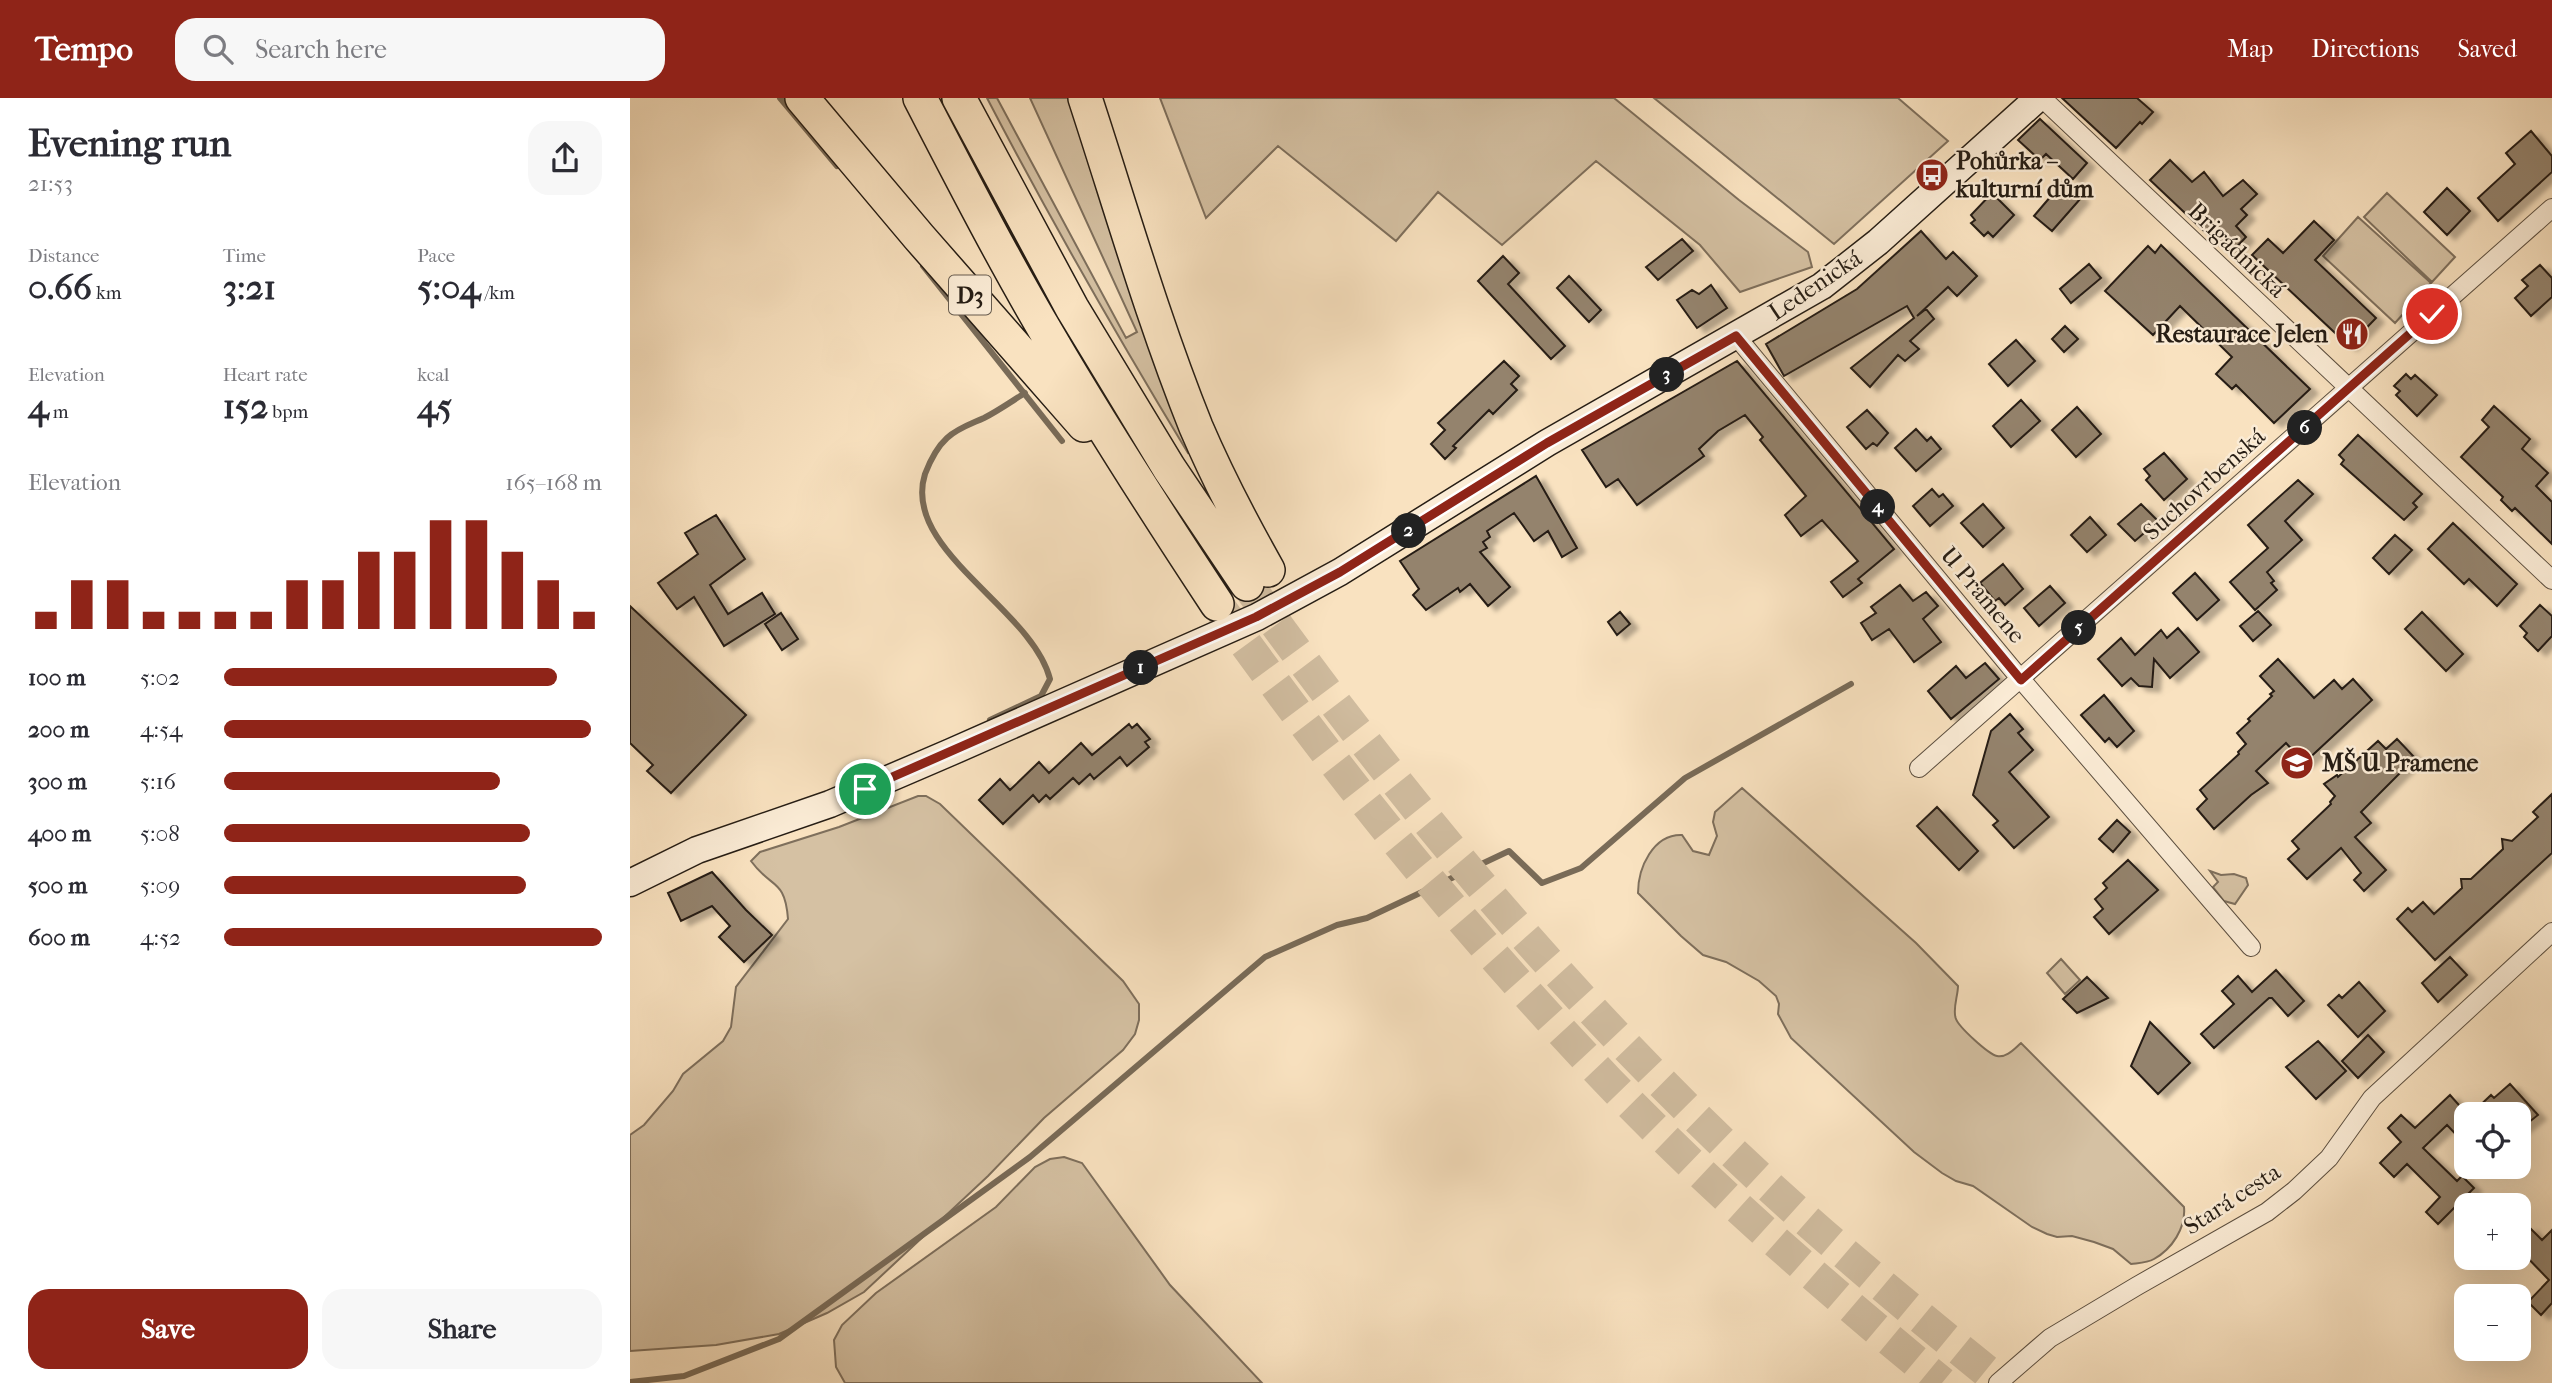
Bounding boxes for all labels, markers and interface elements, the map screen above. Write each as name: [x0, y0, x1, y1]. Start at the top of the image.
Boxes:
search box: [175, 18, 665, 81]
text: Tempo: [35, 30, 133, 69]
icon: search: [199, 30, 237, 68]
text: Search here: [255, 34, 387, 65]
text: Map: [2227, 35, 2273, 63]
text: Directions: [2311, 35, 2419, 63]
text: Saved: [2457, 35, 2517, 63]
text: Evening run: [28, 121, 231, 166]
button: share: [528, 121, 602, 195]
place label: Pohůrka – kulturní dům: [1955, 147, 2095, 203]
bus stop icon: Pohůrka – kulturní dům: [1913, 156, 1951, 194]
text: 21:53: [28, 170, 73, 197]
street label: Brigádnická: [2182, 197, 2292, 304]
street label: Ledenická: [1763, 243, 1868, 326]
text: Distance: [28, 245, 99, 267]
text: Time: [223, 245, 266, 267]
text: Pace: [417, 245, 455, 267]
text: 0.66: [28, 267, 92, 308]
text: 3:21: [223, 267, 276, 308]
text: 5:04: [417, 267, 481, 308]
road number: D3: [949, 276, 991, 314]
text: km: [92, 282, 122, 304]
text: /km: [481, 282, 515, 304]
pin: [2402, 284, 2462, 344]
icon: check: [2413, 295, 2451, 333]
restaurant icon: Restaurace Jelen: [2333, 315, 2371, 353]
place label: Restaurace Jelen: [2156, 320, 2329, 348]
pin: 3: [1650, 358, 1684, 392]
text: 3: [1663, 363, 1670, 385]
text: Elevation: [28, 364, 105, 386]
text: Heart rate: [223, 364, 308, 386]
text: kcal: [417, 364, 449, 386]
text: 4: [28, 386, 49, 427]
text: 152: [223, 386, 268, 427]
text: 45: [417, 386, 452, 427]
text: m: [49, 401, 69, 423]
text: bpm: [268, 401, 308, 423]
pin: 6: [2288, 410, 2322, 446]
text: 6: [2299, 416, 2310, 438]
street label: Suchovrbenská: [2137, 421, 2271, 546]
text: Elevation: [28, 469, 121, 496]
text: 165–168 m: [505, 469, 602, 496]
pin: 4: [1860, 490, 1896, 524]
text: 4: [1872, 495, 1883, 517]
pin: 2: [1392, 514, 1426, 548]
text: 2: [1404, 519, 1413, 541]
street label: U Pramene: [1935, 541, 2031, 649]
pin: 5: [2062, 610, 2096, 646]
text: 5: [2074, 616, 2083, 638]
pin: 1: [1124, 650, 1158, 686]
text: 1: [1137, 656, 1144, 678]
text: 100 m: [28, 664, 86, 691]
text: 5:02: [140, 664, 180, 691]
text: 200 m: [28, 716, 89, 743]
text: 4:54: [140, 716, 183, 743]
school or university icon: MŠ U Pramene: [2278, 744, 2316, 782]
place label: MŠ U Pramene: [2322, 747, 2479, 777]
pin: [835, 759, 895, 819]
text: 300 m: [28, 768, 87, 795]
text: 5:16: [140, 768, 176, 795]
icon: arrive: [846, 770, 884, 808]
text: 400 m: [28, 820, 91, 847]
text: 5:08: [140, 820, 180, 847]
text: 500 m: [28, 872, 87, 899]
text: 5:09: [140, 872, 180, 899]
text: 600 m: [28, 924, 90, 951]
text: 4:52: [140, 924, 181, 951]
map controls: [2454, 1102, 2531, 1361]
button: locate: [2454, 1102, 2531, 1179]
street label: Stará cesta: [2178, 1157, 2286, 1241]
button: +: [2454, 1193, 2531, 1270]
button: −: [2454, 1284, 2531, 1361]
button: Save: [28, 1289, 308, 1369]
button: Share: [322, 1289, 602, 1369]

